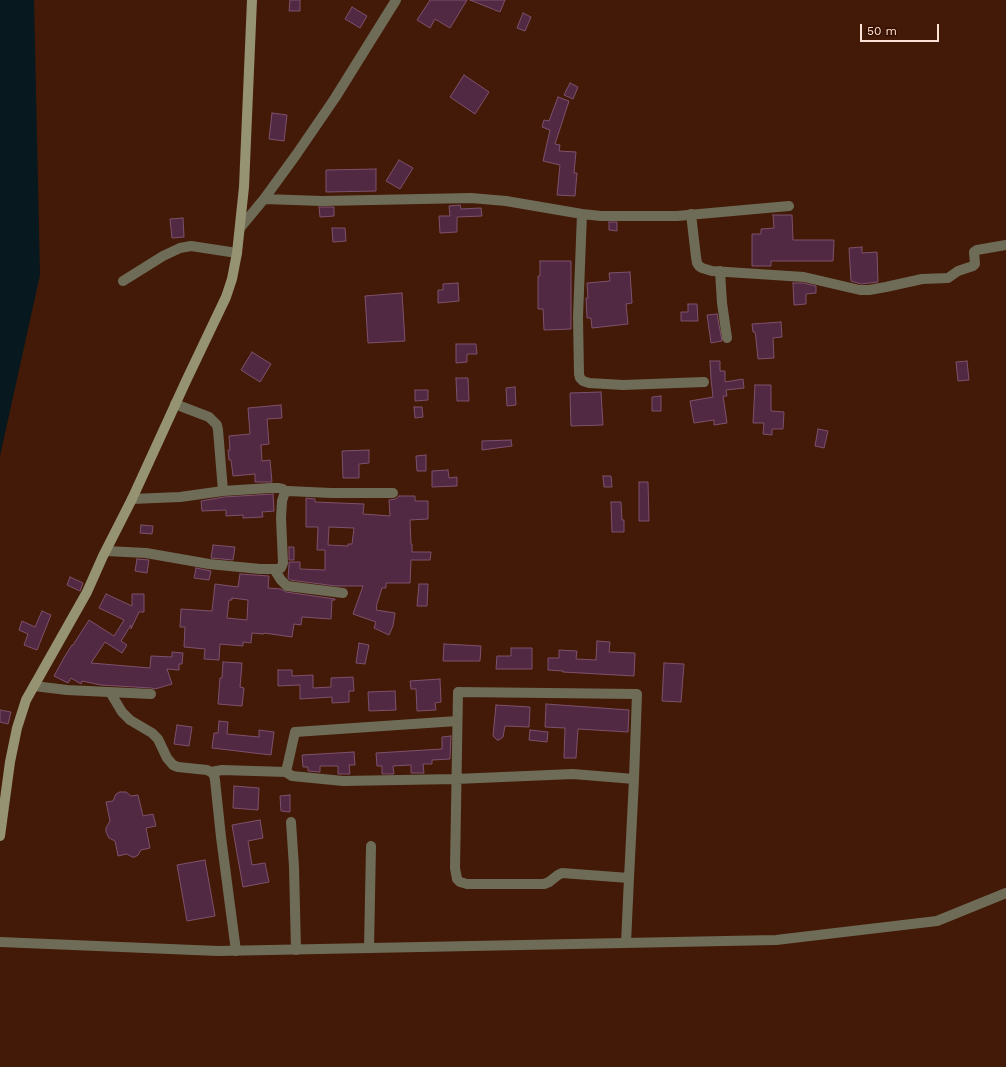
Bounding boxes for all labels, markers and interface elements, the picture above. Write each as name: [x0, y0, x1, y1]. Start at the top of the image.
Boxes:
scale bar: [862, 16, 941, 42]
text: 50 m: [867, 24, 897, 38]

